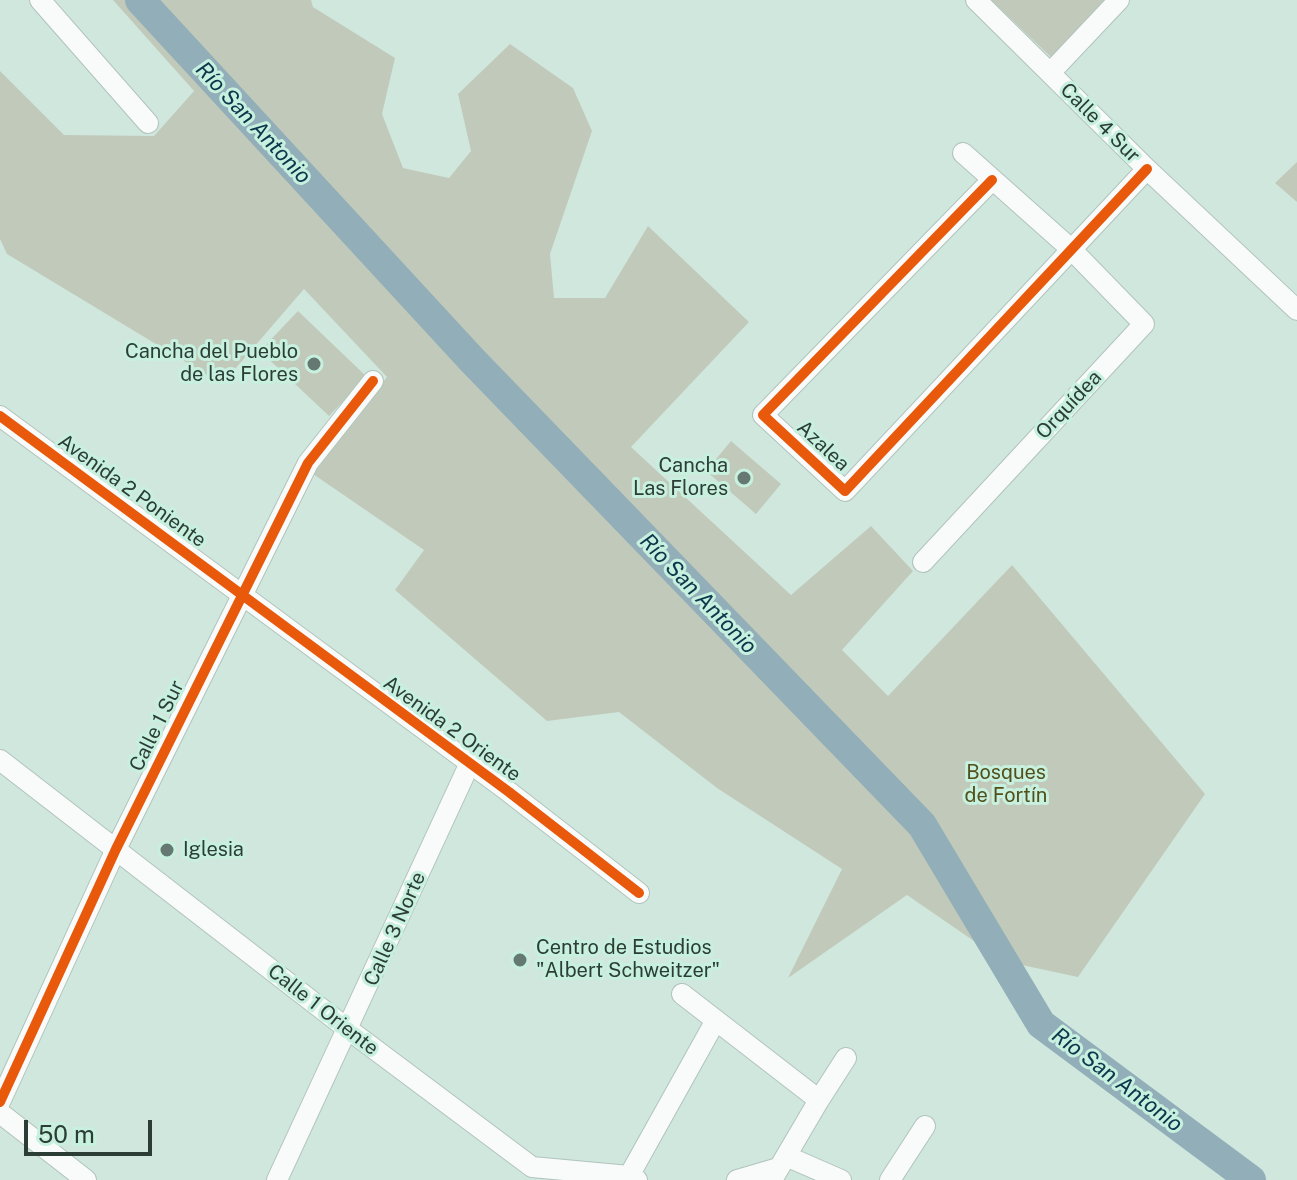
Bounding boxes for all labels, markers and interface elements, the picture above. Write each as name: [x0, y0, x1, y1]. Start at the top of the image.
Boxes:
water label: Río San Antonio: [190, 57, 316, 189]
street label: Calle 4 Sur: [1055, 78, 1145, 168]
place label: Cancha del Pueblo de las Flores: [125, 340, 298, 387]
marker: Cancha del Pueblo de las Flores: [305, 355, 323, 373]
street label: Orquídea: [1031, 366, 1107, 444]
street label: Azalea: [792, 416, 854, 476]
street label: Avenida 2 Poniente: [53, 429, 211, 553]
place label: Cancha Las Flores: [633, 454, 728, 501]
marker: Cancha Las Flores: [735, 469, 753, 487]
water label: Río San Antonio: [634, 528, 762, 660]
street label: Avenida 2 Oriente: [379, 671, 525, 787]
street label: Calle 1 Sur: [125, 677, 189, 775]
park label: Bosques de Fortín: [965, 761, 1047, 808]
place label: Iglesia: [183, 838, 244, 862]
marker: Iglesia: [158, 841, 176, 859]
street label: Calle 3 Norte: [359, 868, 431, 990]
place label: Centro de Estudios "Albert Schweitzer": [536, 936, 720, 983]
marker: Centro de Estudios "Albert Schweitzer": [511, 951, 529, 969]
street label: Calle 1 Oriente: [263, 959, 383, 1061]
water label: Río San Antonio: [1046, 1022, 1188, 1138]
scale bar: [28, 1104, 156, 1154]
text: 50 m: [38, 1120, 95, 1148]

